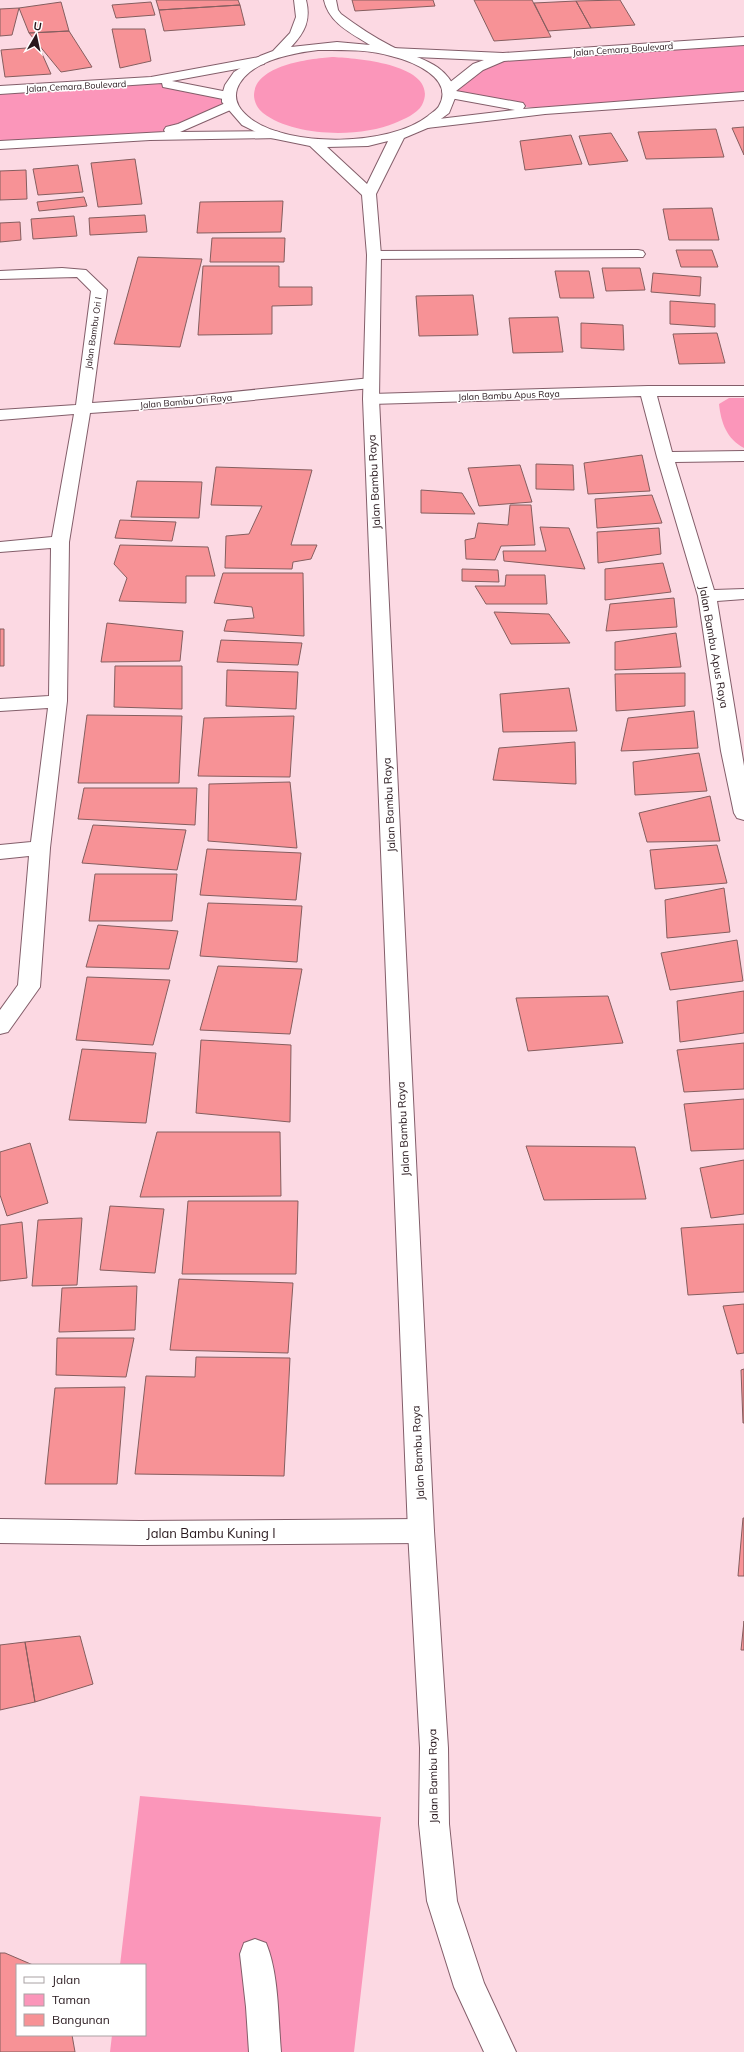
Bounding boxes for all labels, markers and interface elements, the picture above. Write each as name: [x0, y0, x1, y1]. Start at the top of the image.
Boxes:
north arrow: [16, 16, 56, 56]
text: U: [32, 19, 43, 34]
street label: Jalan Cemara Boulevard: [572, 40, 674, 58]
street label: Jalan Cemara Boulevard: [25, 78, 127, 94]
street label: Jalan Bambu Ori I: [82, 296, 104, 370]
street label: Jalan Bambu Apus Raya: [458, 388, 560, 403]
street label: Jalan Bambu Ori Raya: [140, 392, 233, 411]
street label: Jalan Bambu Raya: [365, 434, 383, 530]
street label: Jalan Bambu Apus Raya: [696, 585, 732, 709]
street label: Jalan Bambu Raya: [380, 757, 398, 853]
street label: Jalan Bambu Raya: [394, 1081, 412, 1177]
street label: Jalan Bambu Raya: [409, 1405, 427, 1501]
street label: Jalan Bambu Kuning I: [146, 1525, 276, 1541]
street label: Jalan Bambu Raya: [425, 1728, 441, 1824]
legend: [16, 1964, 146, 2036]
text: Jalan: [52, 1972, 80, 1987]
text: Taman: [52, 1992, 90, 2007]
text: Bangunan: [52, 2012, 110, 2027]

